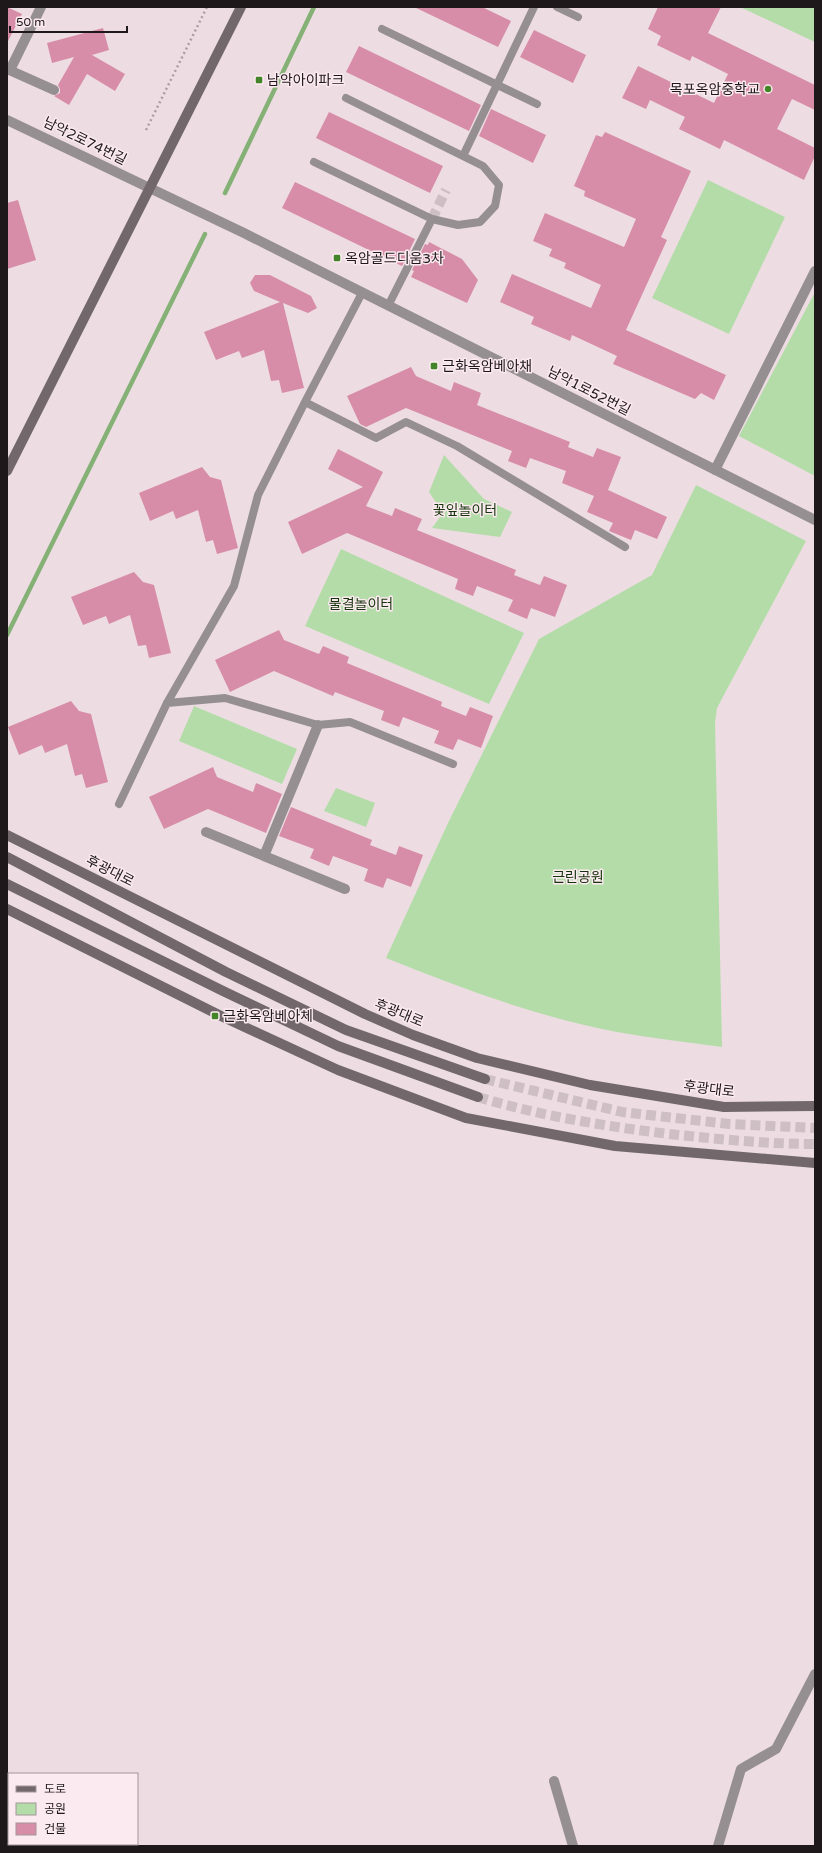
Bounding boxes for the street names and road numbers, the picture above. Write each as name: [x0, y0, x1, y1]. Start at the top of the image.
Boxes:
street label: 남악2로74번길: [40, 113, 130, 169]
street label: 남악1로52번길: [545, 363, 633, 419]
street label: 후광대로: [83, 852, 137, 890]
street label: 후광대로: [372, 995, 426, 1031]
street label: 후광대로: [682, 1077, 736, 1101]

